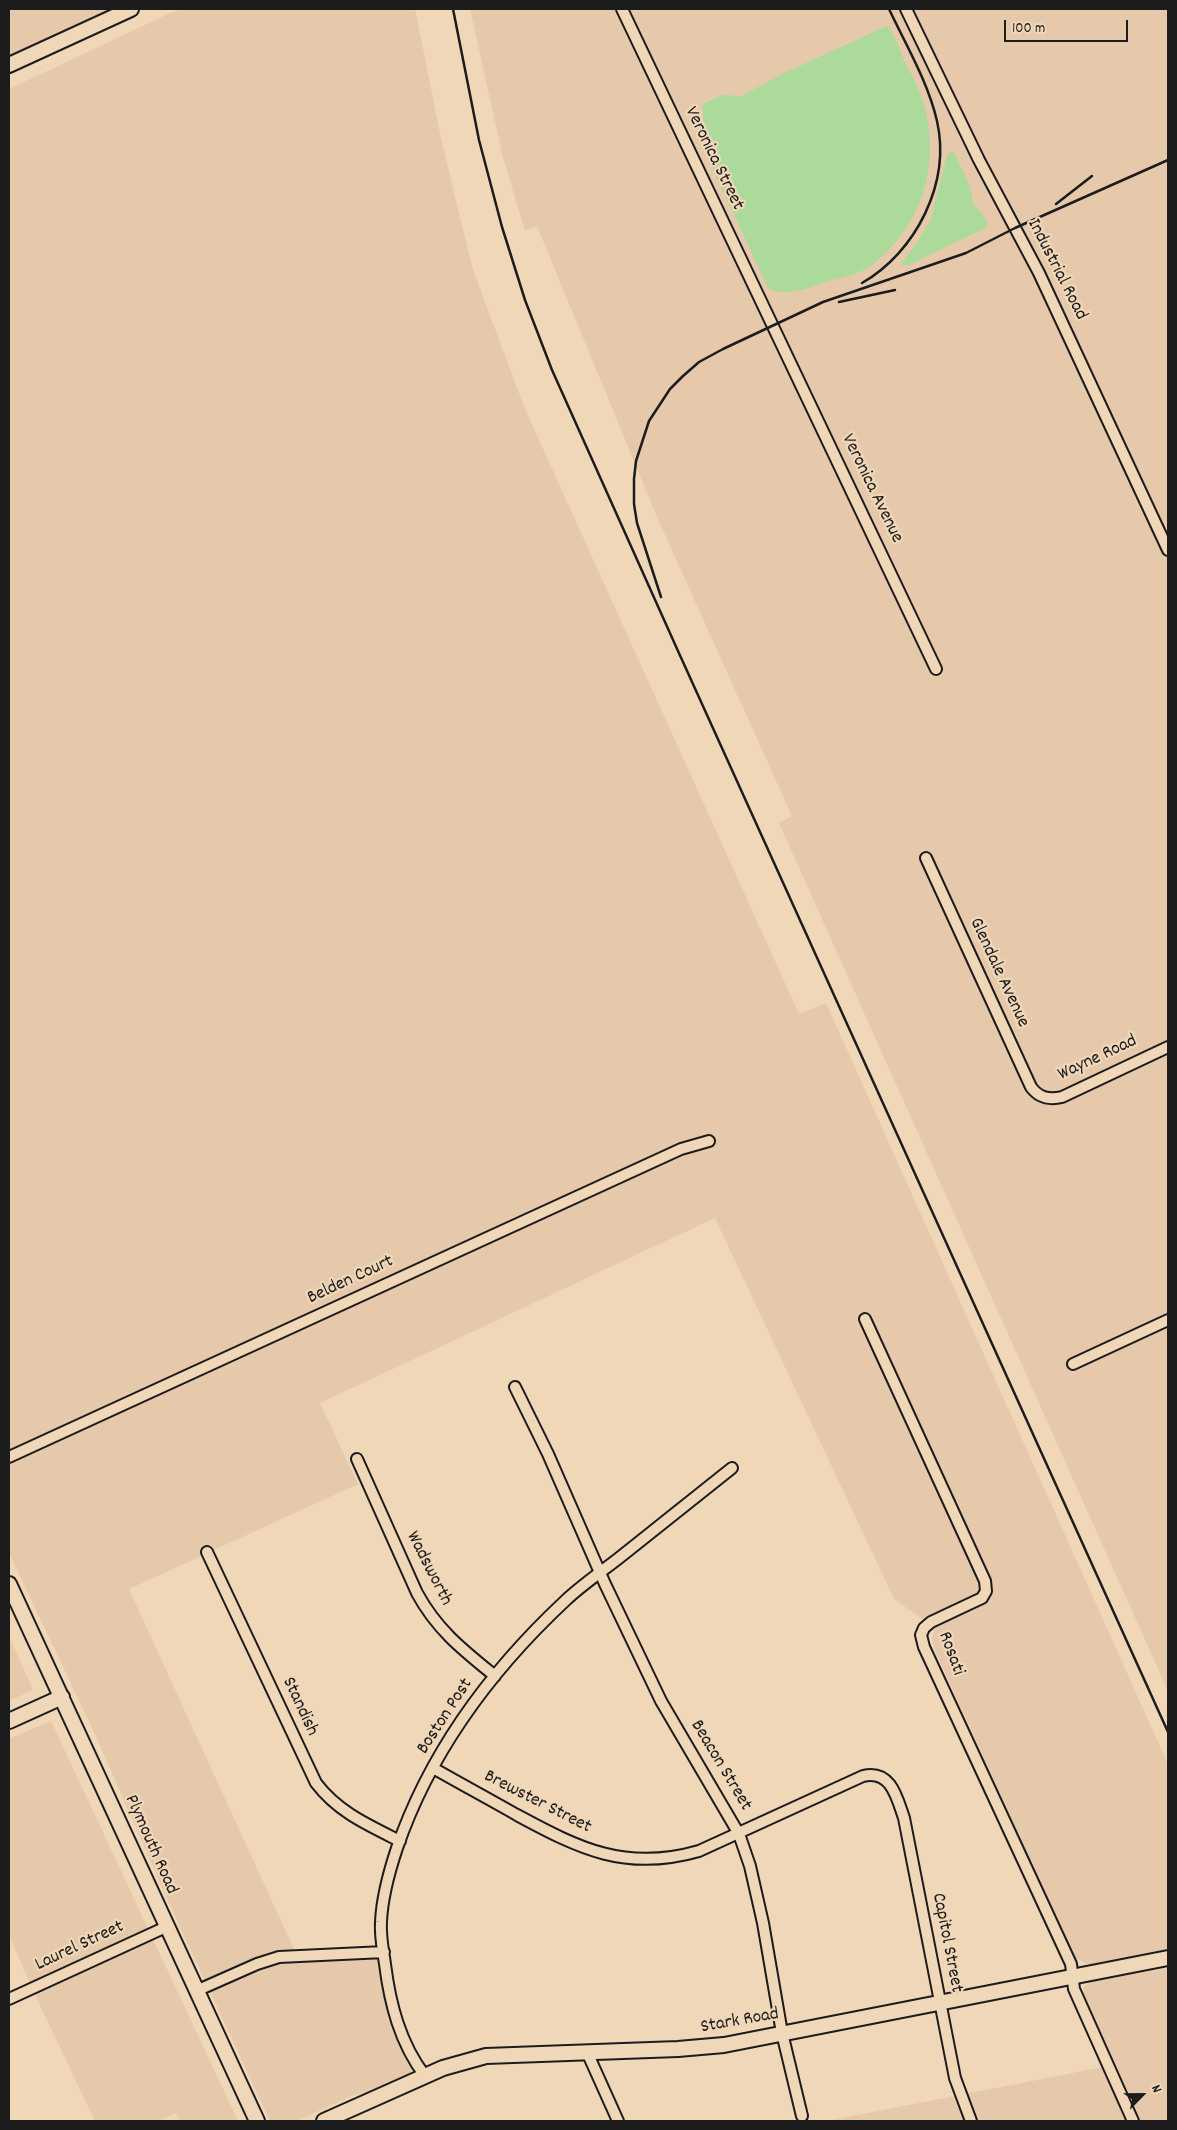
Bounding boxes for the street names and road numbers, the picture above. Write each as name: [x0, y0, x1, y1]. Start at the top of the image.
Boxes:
street label: Veronica Street: [678, 104, 748, 214]
street label: Industrial Road: [1021, 216, 1091, 324]
street label: Veronica Avenue: [835, 431, 907, 547]
street label: Glendale Avenue: [963, 915, 1033, 1031]
street label: Wayne Road: [1055, 1031, 1141, 1087]
street label: Belden Court: [304, 1251, 398, 1311]
street label: Wadsworth: [400, 1528, 456, 1610]
street label: Rosati: [932, 1629, 968, 1679]
street label: Standish: [276, 1674, 322, 1740]
street label: Boston Post: [413, 1675, 479, 1759]
street label: Beacon Street: [684, 1717, 756, 1815]
street label: Brewster Street: [479, 1766, 595, 1840]
street label: Plymouth Road: [118, 1792, 182, 1898]
street label: Capitol Street: [925, 1891, 967, 1995]
street label: Laurel Street: [32, 1917, 128, 1977]
street label: Stark Road: [699, 2004, 781, 2040]

